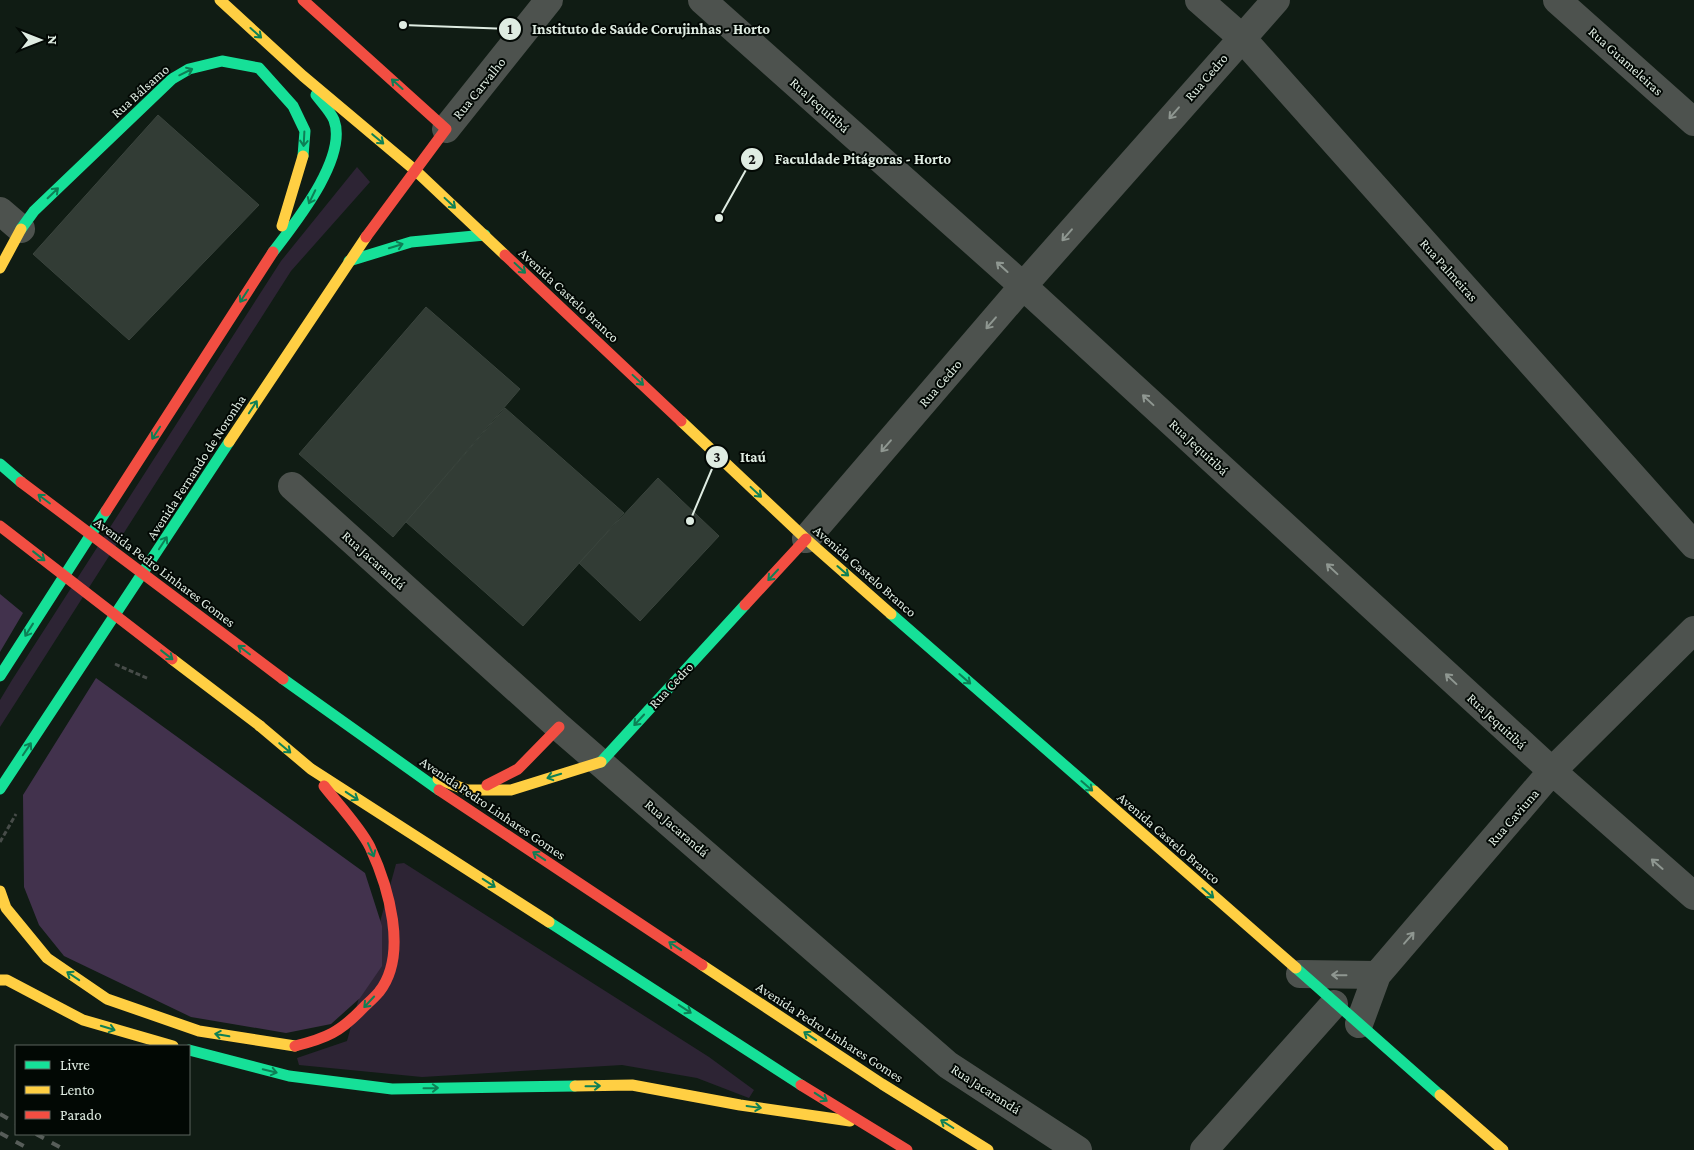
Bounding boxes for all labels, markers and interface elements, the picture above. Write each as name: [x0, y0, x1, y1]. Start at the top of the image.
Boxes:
callout: Instituto de Saúde Corujinhas - Horto: [497, 14, 781, 44]
north arrow: [15, 15, 65, 65]
text: 1: [507, 21, 513, 37]
text: Instituto de Saúde Corujinhas - Horto: [532, 21, 770, 38]
street label: Rua Guameleiras: [1586, 23, 1666, 99]
one-way arrow: [249, 27, 262, 39]
text: N: [45, 35, 61, 45]
street label: Rua Cedro: [1181, 50, 1231, 104]
street label: Rua Carvalho: [449, 54, 509, 122]
street label: Rua Bálsamo: [108, 61, 172, 121]
one-way arrow: [178, 66, 193, 76]
street label: Rua Jequitibá: [787, 74, 853, 136]
one-way arrow: [390, 78, 403, 90]
one-way arrow: [1169, 106, 1180, 119]
one-way arrow: [299, 131, 308, 147]
one-way arrow: [372, 134, 385, 145]
callout: Faculdade Pitágoras - Horto: [740, 144, 961, 174]
text: 2: [748, 151, 756, 167]
text: Faculdade Pitágoras - Horto: [775, 151, 951, 167]
one-way arrow: [47, 187, 60, 199]
one-way arrow: [307, 189, 316, 204]
one-way arrow: [444, 197, 457, 209]
one-way arrow: [1062, 229, 1073, 242]
street label: Rua Palmeiras: [1417, 235, 1481, 305]
one-way arrow: [388, 241, 404, 251]
street label: Avenida Castelo Branco: [516, 244, 622, 346]
one-way arrow: [995, 261, 1008, 273]
one-way arrow: [514, 262, 526, 274]
one-way arrow: [239, 289, 250, 303]
one-way arrow: [986, 316, 997, 329]
street label: Rua Cedro: [915, 356, 965, 410]
one-way arrow: [632, 374, 644, 386]
street label: Avenida Fernando de Noronha: [143, 391, 249, 542]
one-way arrow: [1141, 394, 1154, 406]
one-way arrow: [248, 401, 258, 415]
street label: Rua Jequitibá: [1166, 416, 1232, 479]
one-way arrow: [151, 425, 161, 439]
one-way arrow: [880, 439, 891, 452]
callout: Itaú: [705, 442, 776, 472]
text: 3: [713, 449, 721, 465]
text: Itaú: [740, 449, 767, 465]
one-way arrow: [750, 486, 762, 498]
one-way arrow: [37, 494, 51, 504]
street label: Avenida Pedro Linhares Gomes: [91, 514, 239, 630]
street label: Avenida Castelo Branco: [810, 522, 920, 620]
street label: Rua Jacarandá: [339, 527, 409, 593]
one-way arrow: [158, 536, 169, 550]
one-way arrow: [32, 551, 46, 561]
one-way arrow: [1325, 563, 1338, 575]
one-way arrow: [836, 565, 849, 577]
one-way arrow: [767, 568, 779, 581]
one-way arrow: [24, 622, 34, 636]
one-way arrow: [238, 644, 251, 655]
one-way arrow: [160, 650, 174, 660]
street label: Rua Cedro: [646, 658, 696, 711]
one-way arrow: [958, 673, 971, 684]
one-way arrow: [1445, 673, 1458, 685]
street label: Rua Jequitibá: [1464, 690, 1530, 753]
one-way arrow: [633, 713, 645, 726]
one-way arrow: [22, 742, 32, 756]
one-way arrow: [279, 742, 292, 753]
street label: Avenida Pedro Linhares Gomes: [417, 753, 569, 863]
one-way arrow: [546, 772, 562, 782]
one-way arrow: [1080, 780, 1093, 792]
street label: Rua Caviuna: [1484, 785, 1542, 849]
street label: Avenida Castelo Branco: [1114, 789, 1224, 887]
one-way arrow: [344, 791, 358, 801]
street label: Rua Jacarandá: [642, 796, 713, 860]
one-way arrow: [367, 842, 377, 857]
one-way arrow: [533, 851, 547, 861]
one-way arrow: [1651, 858, 1664, 869]
one-way arrow: [481, 879, 495, 889]
one-way arrow: [1202, 888, 1215, 899]
one-way arrow: [1403, 932, 1414, 945]
one-way arrow: [668, 941, 682, 951]
one-way arrow: [1331, 970, 1347, 980]
one-way arrow: [66, 971, 80, 981]
street label: Avenida Pedro Linhares Gomes: [753, 978, 907, 1086]
one-way arrow: [363, 996, 375, 1008]
one-way arrow: [677, 1004, 691, 1014]
one-way arrow: [100, 1023, 116, 1033]
one-way arrow: [215, 1030, 231, 1040]
one-way arrow: [803, 1031, 817, 1042]
legend: [15, 1045, 190, 1135]
text: Livre: [60, 1057, 90, 1073]
street label: Rua Jacarandá: [948, 1061, 1024, 1118]
one-way arrow: [261, 1067, 277, 1076]
one-way arrow: [585, 1081, 601, 1091]
text: Lento: [60, 1082, 94, 1098]
one-way arrow: [422, 1083, 439, 1093]
one-way arrow: [813, 1093, 827, 1103]
one-way arrow: [746, 1103, 762, 1113]
text: Parado: [60, 1107, 102, 1123]
one-way arrow: [940, 1119, 954, 1129]

